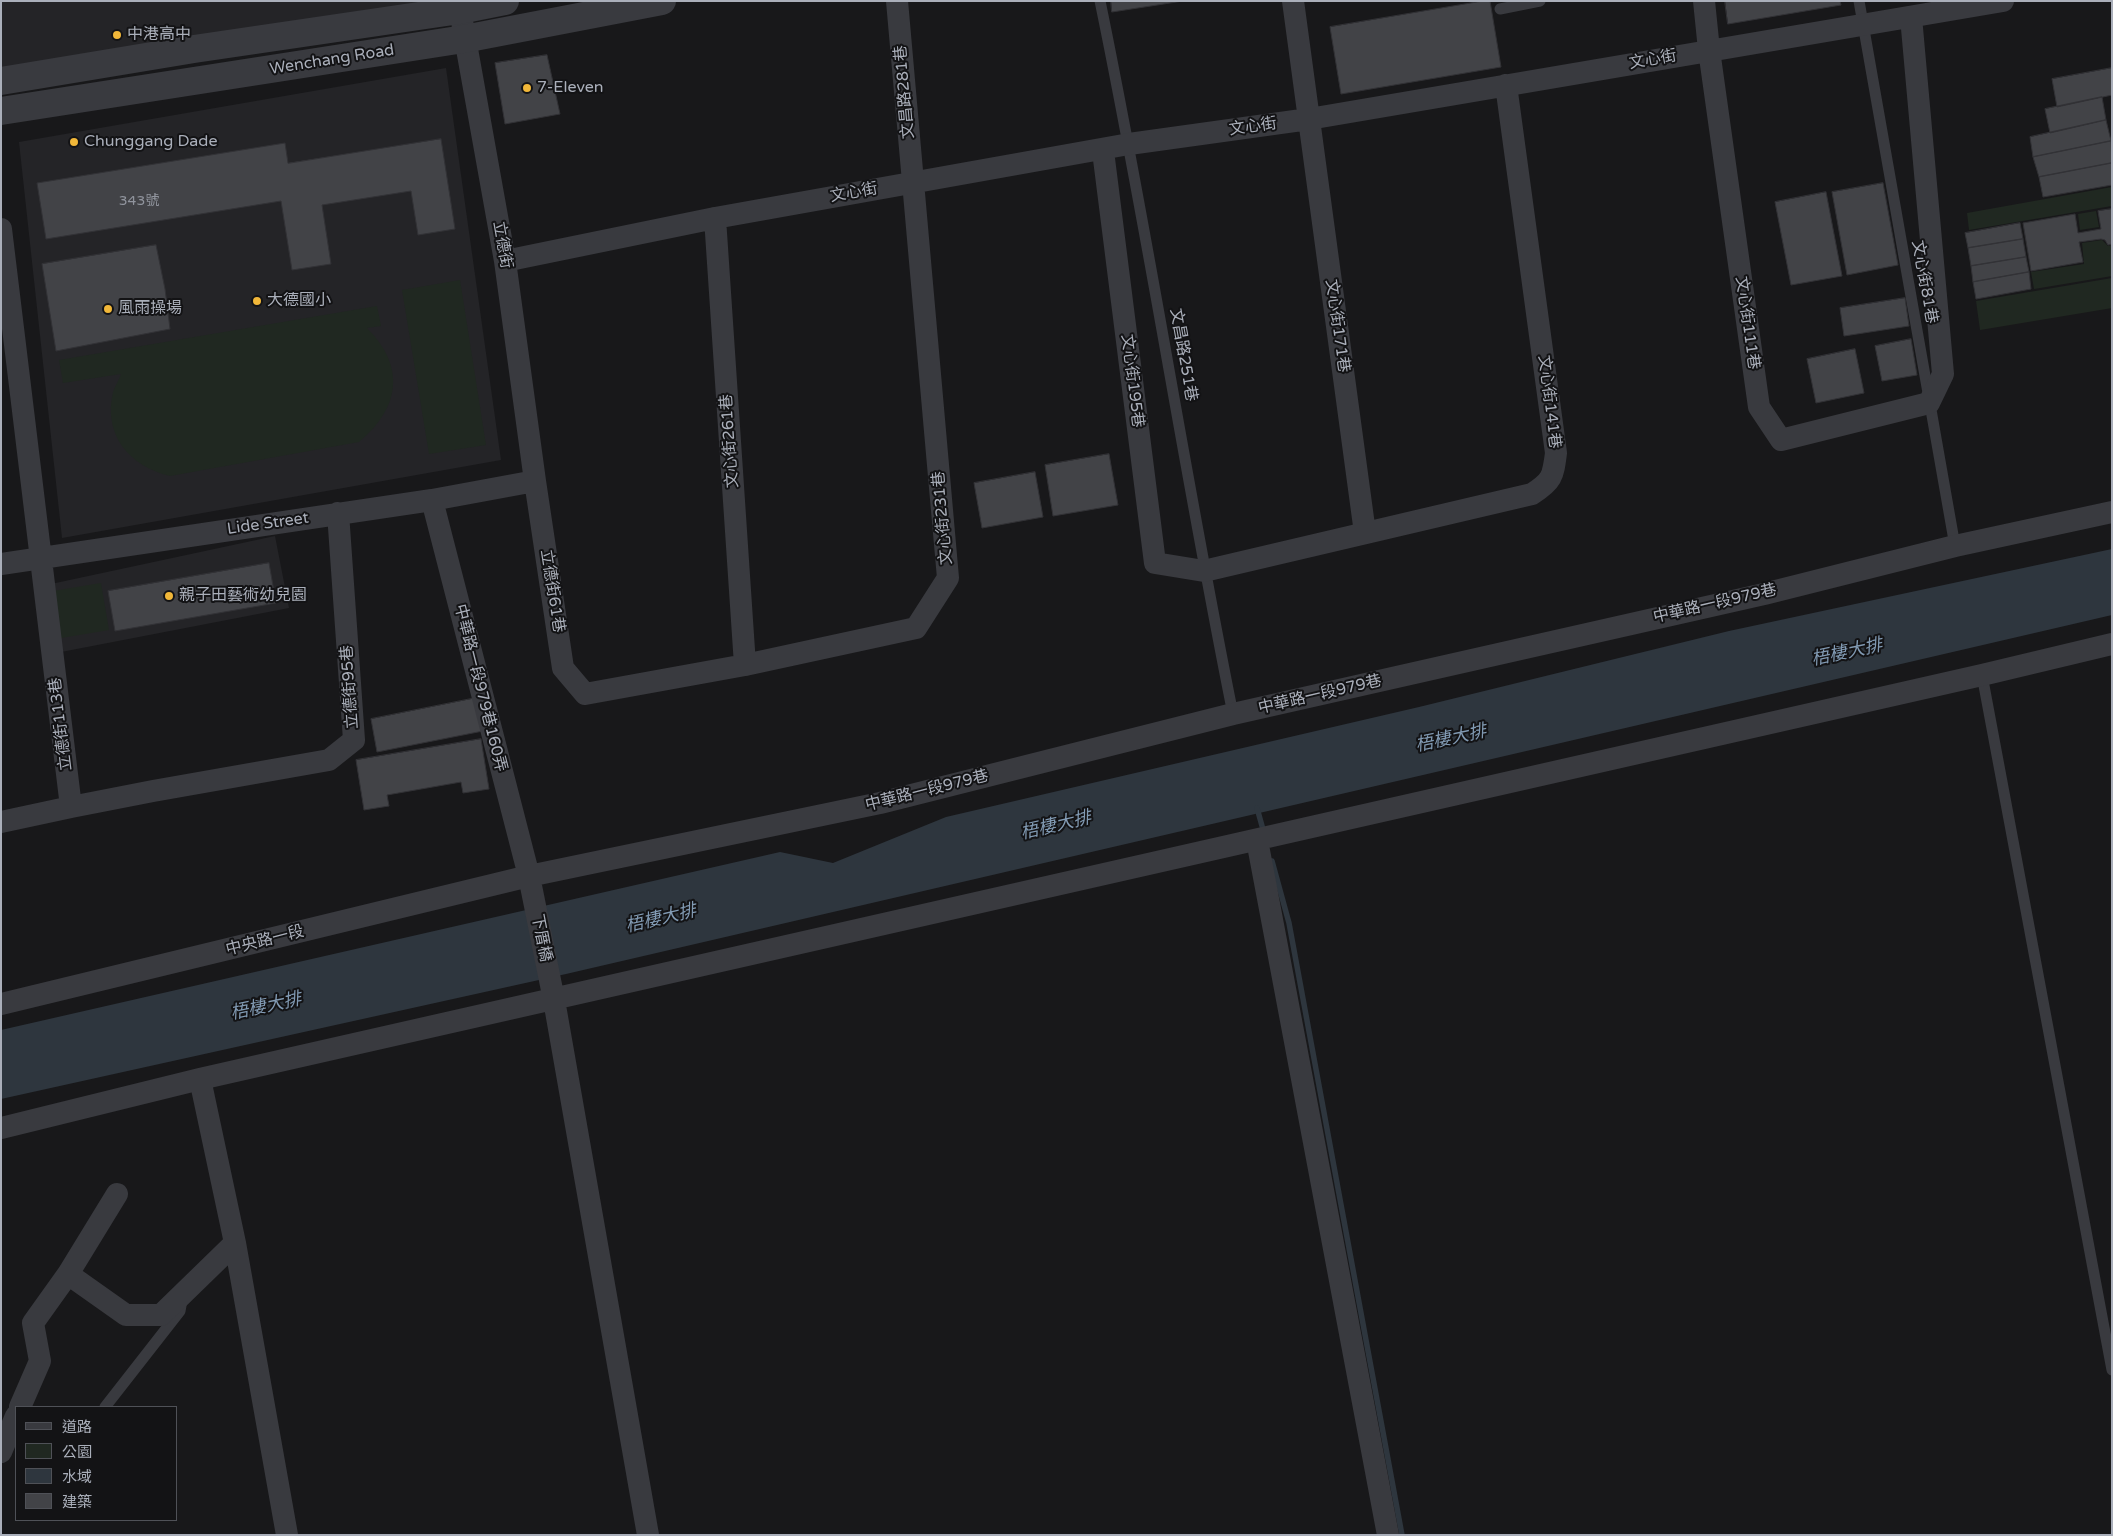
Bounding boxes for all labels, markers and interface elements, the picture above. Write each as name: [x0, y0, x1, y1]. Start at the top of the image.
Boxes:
place label: 中港高中: [127, 25, 191, 45]
marker: 中港高中: [111, 29, 123, 41]
street label: Wenchang Road: [268, 41, 396, 79]
street label: 文昌路281巷: [891, 44, 919, 140]
street label: 文心街: [1628, 46, 1678, 74]
place label: 7-Eleven: [537, 78, 604, 98]
marker: 7-Eleven: [521, 82, 533, 94]
street label: 文心街: [1228, 114, 1278, 140]
place label: Chunggang Dade: [84, 132, 217, 152]
marker: Chunggang Dade: [68, 136, 80, 148]
street label: 文心街: [829, 179, 879, 207]
house number: 343號: [119, 193, 159, 209]
street label: 立德街: [488, 220, 516, 270]
street label: 文心街81巷: [1907, 239, 1941, 325]
street label: 文心街111巷: [1731, 275, 1763, 371]
street label: 文心街171巷: [1321, 278, 1353, 374]
place label: 大德國小: [267, 291, 331, 311]
marker: 大德國小: [251, 295, 263, 307]
place label: 風雨操場: [118, 299, 182, 319]
marker: 風雨操場: [102, 303, 114, 315]
street label: 文昌路251巷: [1165, 307, 1201, 403]
street label: 文心街195巷: [1117, 333, 1147, 429]
street label: 文心街141巷: [1534, 354, 1564, 450]
street label: 文心街261巷: [717, 393, 743, 489]
street label: 文心街231巷: [929, 470, 957, 566]
street label: Lide Street: [226, 509, 310, 539]
street label: 立德街61巷: [536, 548, 568, 634]
street label: 中華路一段979巷: [1651, 580, 1779, 628]
place label: 親子田藝術幼兒園: [179, 586, 307, 606]
marker: 親子田藝術幼兒園: [163, 590, 175, 602]
street label: 中華路一段979巷160弄: [450, 602, 510, 774]
water label: 梧棲大排: [1810, 635, 1884, 671]
street label: 立德街95巷: [337, 644, 363, 730]
street label: 中華路一段979巷: [1256, 671, 1384, 719]
street label: 立德街113巷: [46, 676, 76, 772]
water label: 梧棲大排: [1414, 721, 1488, 757]
street label: 中華路一段979巷: [863, 766, 991, 816]
water label: 梧棲大排: [1018, 807, 1094, 845]
water label: 梧棲大排: [623, 900, 699, 938]
street label: 下厝橋: [527, 913, 555, 963]
street label: 中央路一段: [224, 922, 306, 960]
water label: 梧棲大排: [229, 989, 303, 1025]
legend: [15, 1406, 178, 1521]
text: 道路: [62, 1418, 92, 1436]
text: 公園: [62, 1443, 92, 1461]
text: 水域: [62, 1468, 92, 1486]
text: 建築: [62, 1493, 92, 1511]

